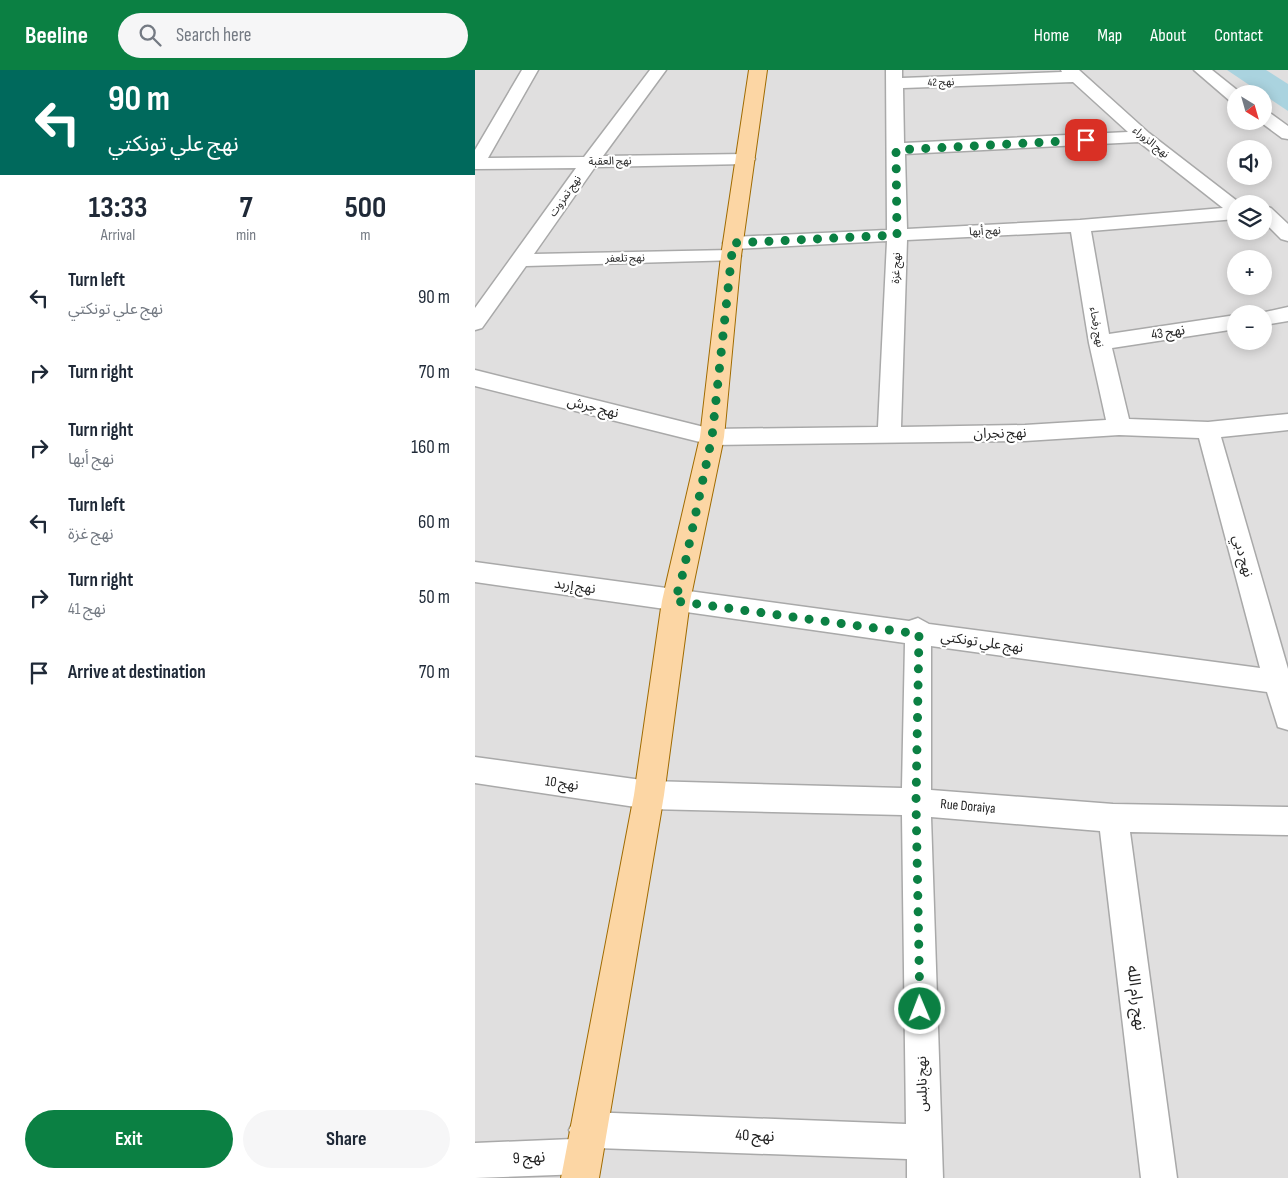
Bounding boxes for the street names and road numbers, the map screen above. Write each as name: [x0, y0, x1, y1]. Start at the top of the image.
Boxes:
street label: نهج 42: [927, 75, 955, 90]
street label: نهج الزوراء: [1130, 123, 1172, 161]
street label: نهج العقبة: [588, 154, 632, 169]
street label: نهج تمزوت: [546, 173, 585, 220]
street label: نهج أبها: [969, 223, 1001, 239]
street label: نهج تلعفر: [604, 251, 645, 266]
street label: نهج غزة: [889, 252, 904, 284]
street label: نهج رفحاء: [1086, 306, 1107, 348]
street label: نهج 43: [1150, 321, 1187, 345]
street label: نهج جرش: [565, 392, 621, 424]
street label: نهج نجران: [973, 424, 1027, 444]
street label: نهج دبي: [1227, 533, 1257, 580]
street label: نهج إربد: [553, 575, 597, 599]
street label: نهج علي تونكتي: [939, 628, 1025, 658]
street label: نهج 10: [544, 772, 580, 796]
street label: Rue Doraiya: [940, 795, 996, 817]
street label: نهج رام الله: [1121, 964, 1149, 1032]
street label: نهج نابلس: [913, 1056, 933, 1112]
street label: نهج 40: [735, 1126, 775, 1148]
street label: نهج 9: [512, 1148, 546, 1170]

